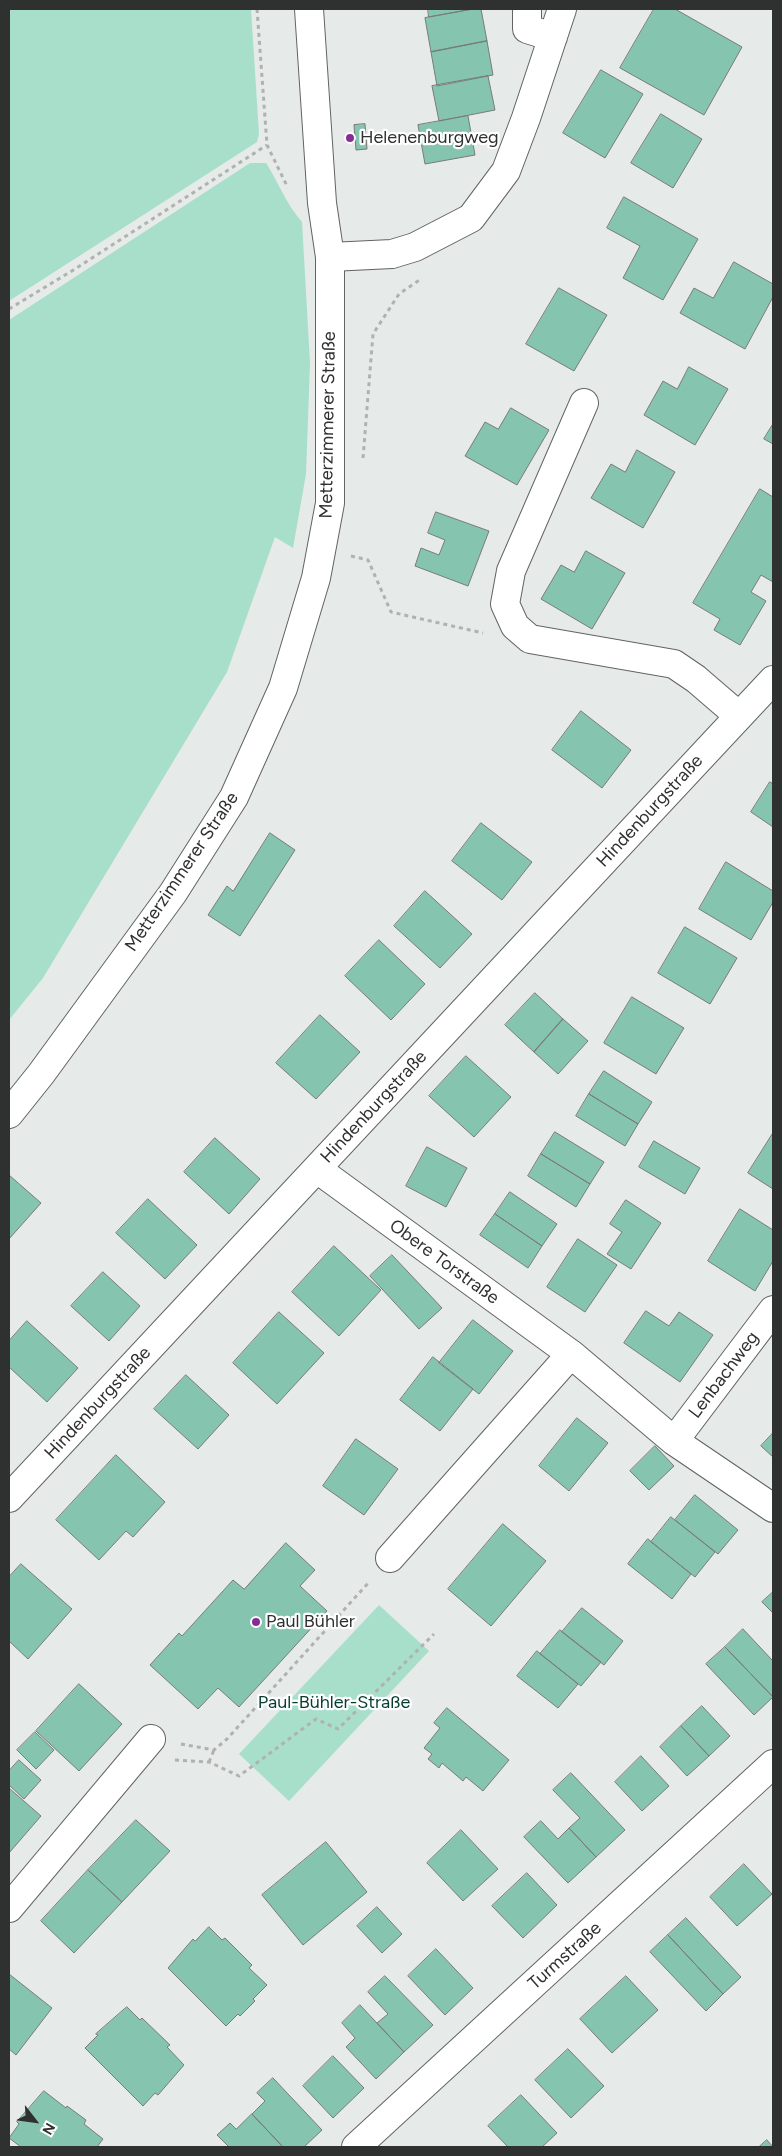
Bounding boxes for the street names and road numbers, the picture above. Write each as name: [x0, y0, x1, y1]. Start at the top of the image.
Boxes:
street label: Metterzimmerer Straße: [316, 331, 340, 519]
street label: Hindenburgstraße: [592, 750, 708, 872]
street label: Metterzimmerer Straße: [121, 788, 243, 956]
street label: Hindenburgstraße: [316, 1046, 432, 1168]
street label: Obere Torstraße: [385, 1215, 503, 1309]
street label: Lenbachweg: [684, 1327, 764, 1423]
street label: Hindenburgstraße: [40, 1342, 156, 1464]
street label: Turmstraße: [524, 1918, 606, 1994]

